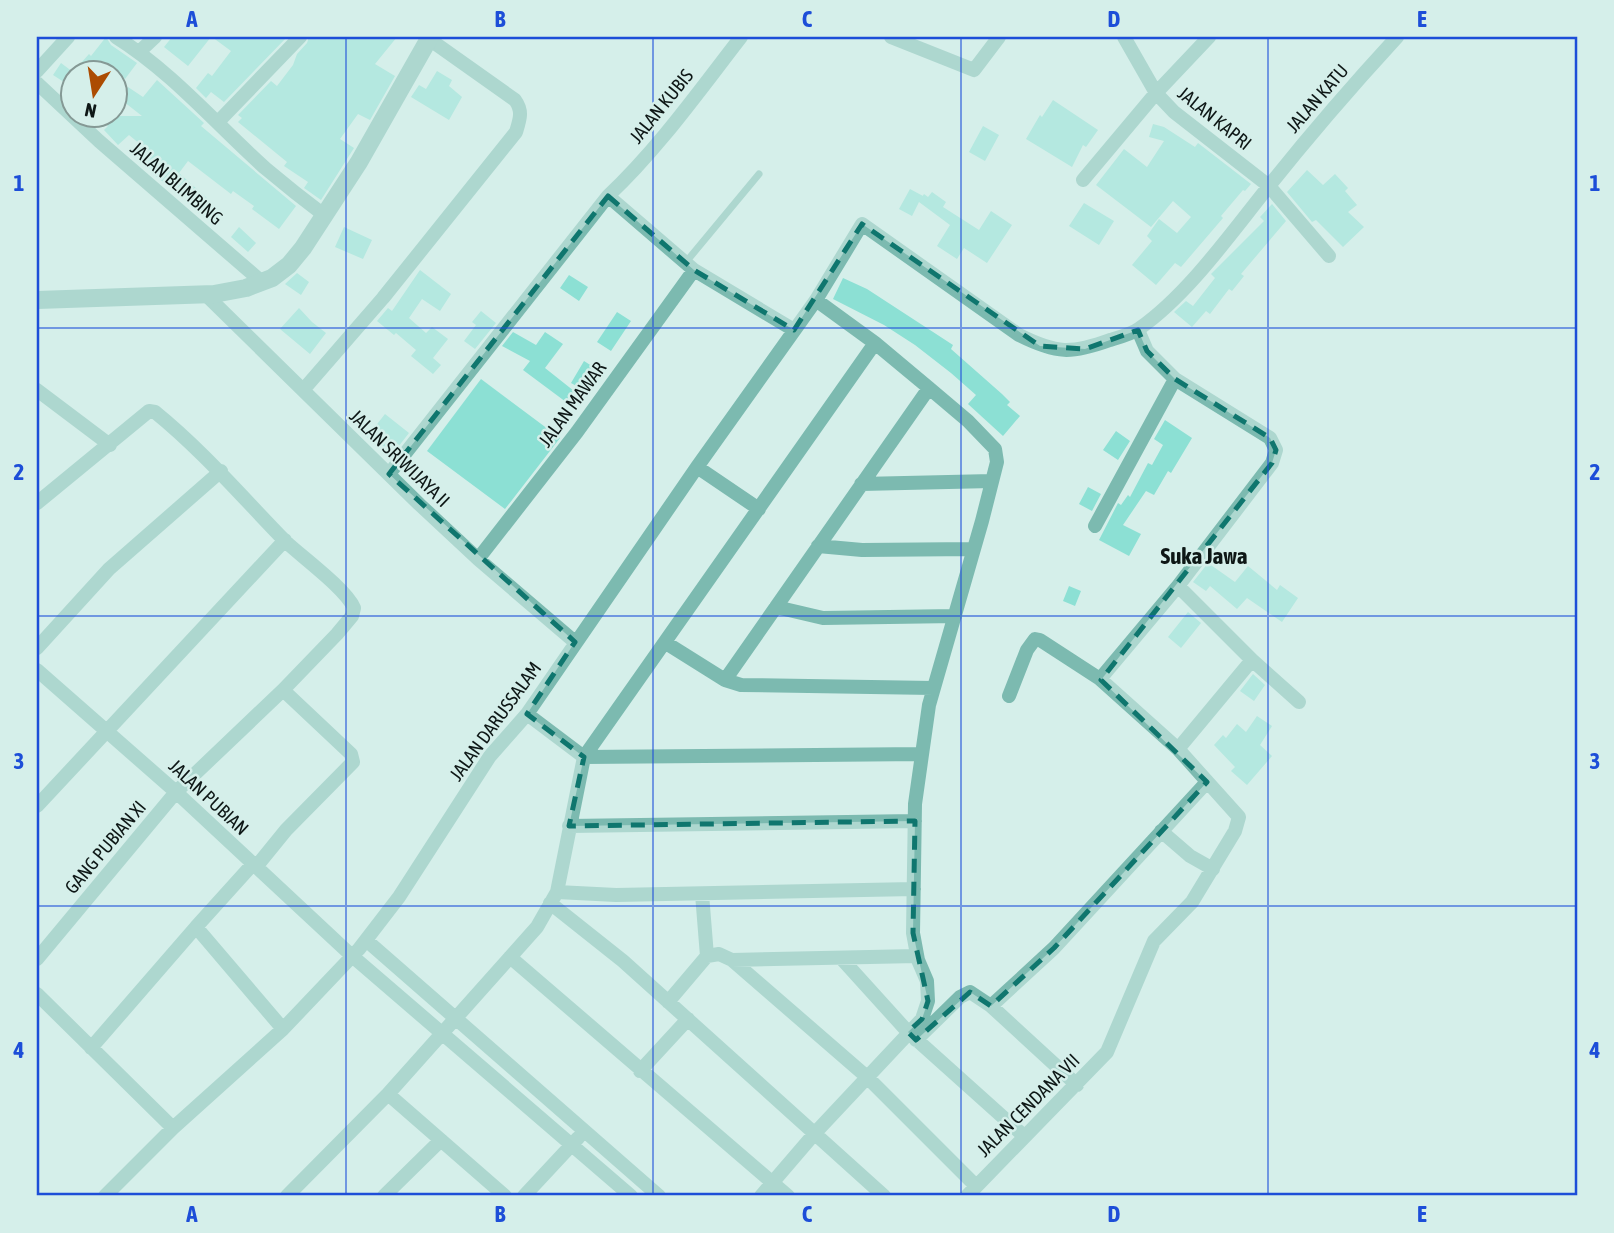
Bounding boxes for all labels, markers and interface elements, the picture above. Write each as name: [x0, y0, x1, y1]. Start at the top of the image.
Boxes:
text: A: [185, 6, 198, 32]
text: B: [495, 6, 506, 32]
text: C: [802, 6, 813, 32]
text: D: [1108, 6, 1121, 32]
text: E: [1417, 6, 1427, 32]
street label: JALAN KATU: [1281, 59, 1353, 137]
north arrow: [60, 60, 130, 130]
street label: JALAN KUBIS: [625, 65, 697, 147]
street label: JALAN KAPRI: [1174, 82, 1256, 154]
text: N: [83, 99, 98, 123]
street label: JALAN BLIMBING: [126, 137, 228, 229]
text: 1: [14, 170, 25, 196]
text: 1: [1590, 170, 1601, 196]
street label: JALAN MAWAR: [534, 357, 611, 451]
street label: JALAN SRIWIJAYA II: [345, 405, 455, 511]
text: 2: [14, 459, 24, 485]
text: 2: [1590, 459, 1600, 485]
district label: Suka Jawa: [1161, 543, 1248, 569]
street label: JALAN DARUSSALAM: [445, 657, 545, 785]
text: 3: [14, 748, 24, 774]
text: 3: [1590, 748, 1600, 774]
street label: JALAN PUBIAN: [165, 755, 253, 839]
street label: GANG PUBIAN XI: [60, 796, 150, 898]
text: 4: [13, 1037, 25, 1063]
text: 4: [1589, 1037, 1601, 1063]
street label: JALAN CENDANA VII: [972, 1049, 1084, 1161]
text: A: [185, 1201, 198, 1227]
text: B: [495, 1201, 506, 1227]
text: C: [802, 1201, 813, 1227]
text: D: [1108, 1201, 1121, 1227]
text: E: [1417, 1201, 1427, 1227]

